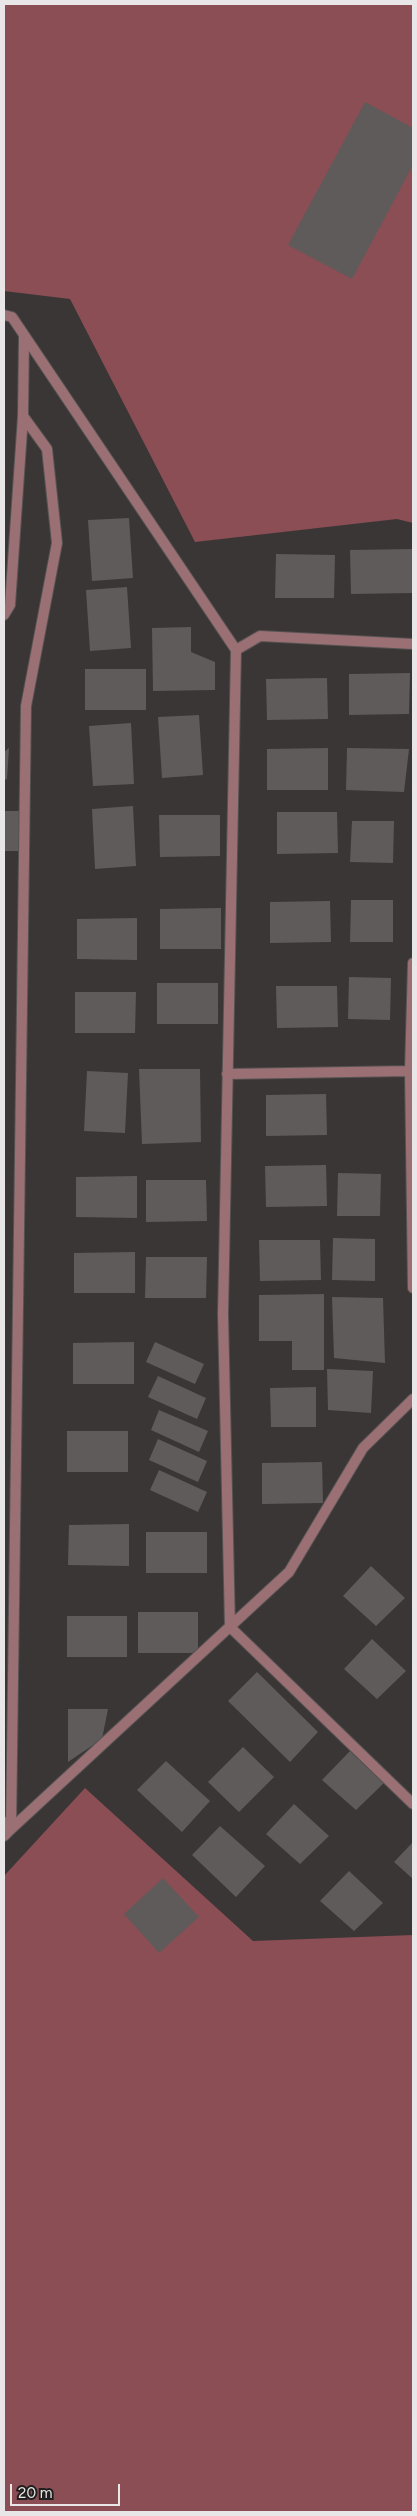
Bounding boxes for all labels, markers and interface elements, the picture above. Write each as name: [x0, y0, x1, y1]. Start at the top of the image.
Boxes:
scale bar: [12, 2474, 122, 2506]
text: 20 m: [18, 2484, 52, 2502]

